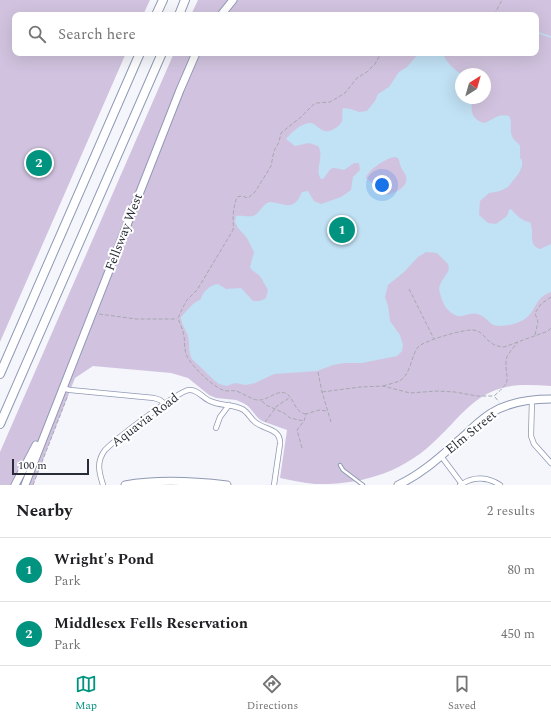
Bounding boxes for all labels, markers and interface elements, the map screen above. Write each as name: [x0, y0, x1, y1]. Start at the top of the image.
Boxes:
search box: [12, 12, 539, 56]
icon: search: [26, 23, 48, 45]
text: Search here: [58, 23, 136, 46]
north arrow: [455, 68, 491, 104]
pin: 2: [26, 148, 52, 178]
your location: [372, 175, 392, 195]
street label: Fellsway West: [100, 190, 148, 274]
pin: 1: [329, 215, 355, 245]
street label: Aquavia Road: [107, 388, 183, 452]
street label: Elm Street: [441, 405, 501, 459]
scale bar: [12, 457, 89, 476]
text: 100 m: [18, 457, 47, 474]
text: Nearby: [16, 498, 72, 524]
text: 2 results: [487, 501, 535, 521]
text: Wright's Pond: [54, 548, 154, 571]
text: 1: [25, 560, 33, 580]
text: 80 m: [508, 560, 535, 580]
text: Park: [54, 571, 81, 591]
text: Middlesex Fells Reservation: [54, 612, 248, 635]
text: 2: [25, 624, 33, 644]
text: 450 m: [501, 624, 535, 644]
text: Park: [54, 635, 81, 655]
tab: Map: [75, 673, 97, 714]
tab: Directions: [247, 673, 298, 714]
tab: Saved: [448, 673, 476, 714]

